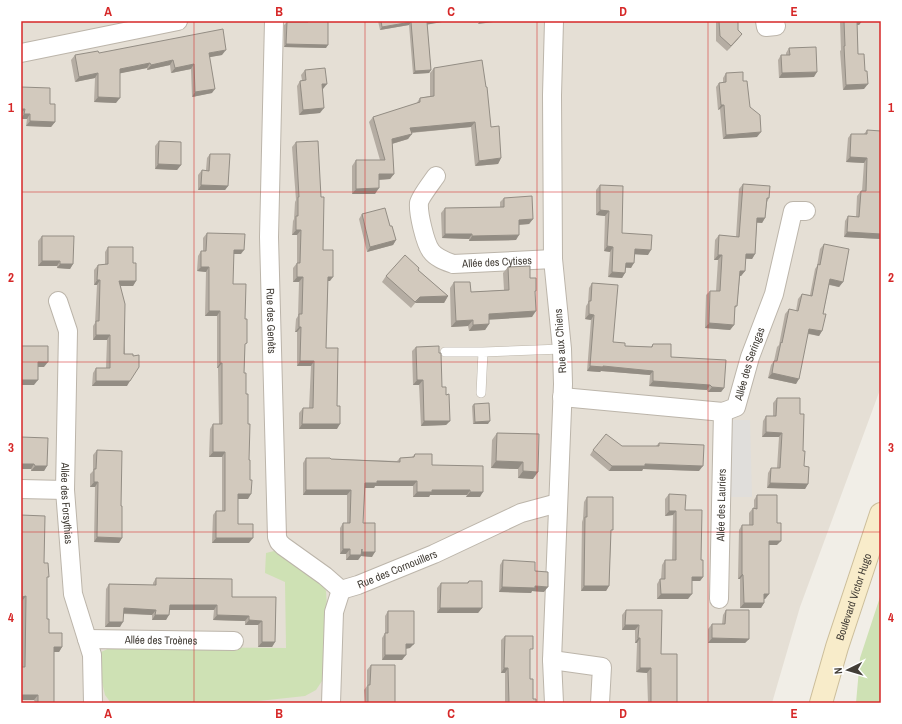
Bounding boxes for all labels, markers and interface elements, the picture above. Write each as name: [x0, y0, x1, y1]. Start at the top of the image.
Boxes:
text: A: [104, 3, 112, 20]
text: B: [275, 3, 283, 20]
text: C: [447, 3, 455, 20]
text: D: [619, 3, 627, 20]
text: E: [790, 3, 798, 20]
text: 1: [8, 99, 14, 116]
text: 1: [888, 99, 894, 116]
street label: Allée des Cytises: [461, 253, 533, 271]
text: 2: [8, 269, 14, 286]
text: 2: [888, 269, 894, 286]
street label: Rue des Genêts: [263, 288, 279, 354]
street label: Rue aux Chiens: [551, 308, 569, 374]
street label: Allée des Seringas: [731, 325, 768, 403]
text: 3: [8, 439, 14, 456]
text: 3: [888, 439, 894, 456]
street label: Allée des Forsythias: [58, 461, 76, 545]
street label: Allée des Lauriers: [713, 468, 729, 543]
street label: Rue des Cornouillers: [355, 546, 440, 592]
street label: Boulevard Victor Hugo: [833, 552, 874, 642]
text: 4: [8, 609, 14, 626]
text: 4: [888, 609, 894, 626]
street label: Allée des Troènes: [124, 633, 198, 648]
north arrow: [828, 650, 868, 690]
text: N: [831, 667, 845, 675]
text: A: [104, 705, 112, 722]
text: B: [275, 705, 283, 722]
text: C: [447, 705, 455, 722]
text: D: [619, 705, 627, 722]
text: E: [790, 705, 798, 722]

